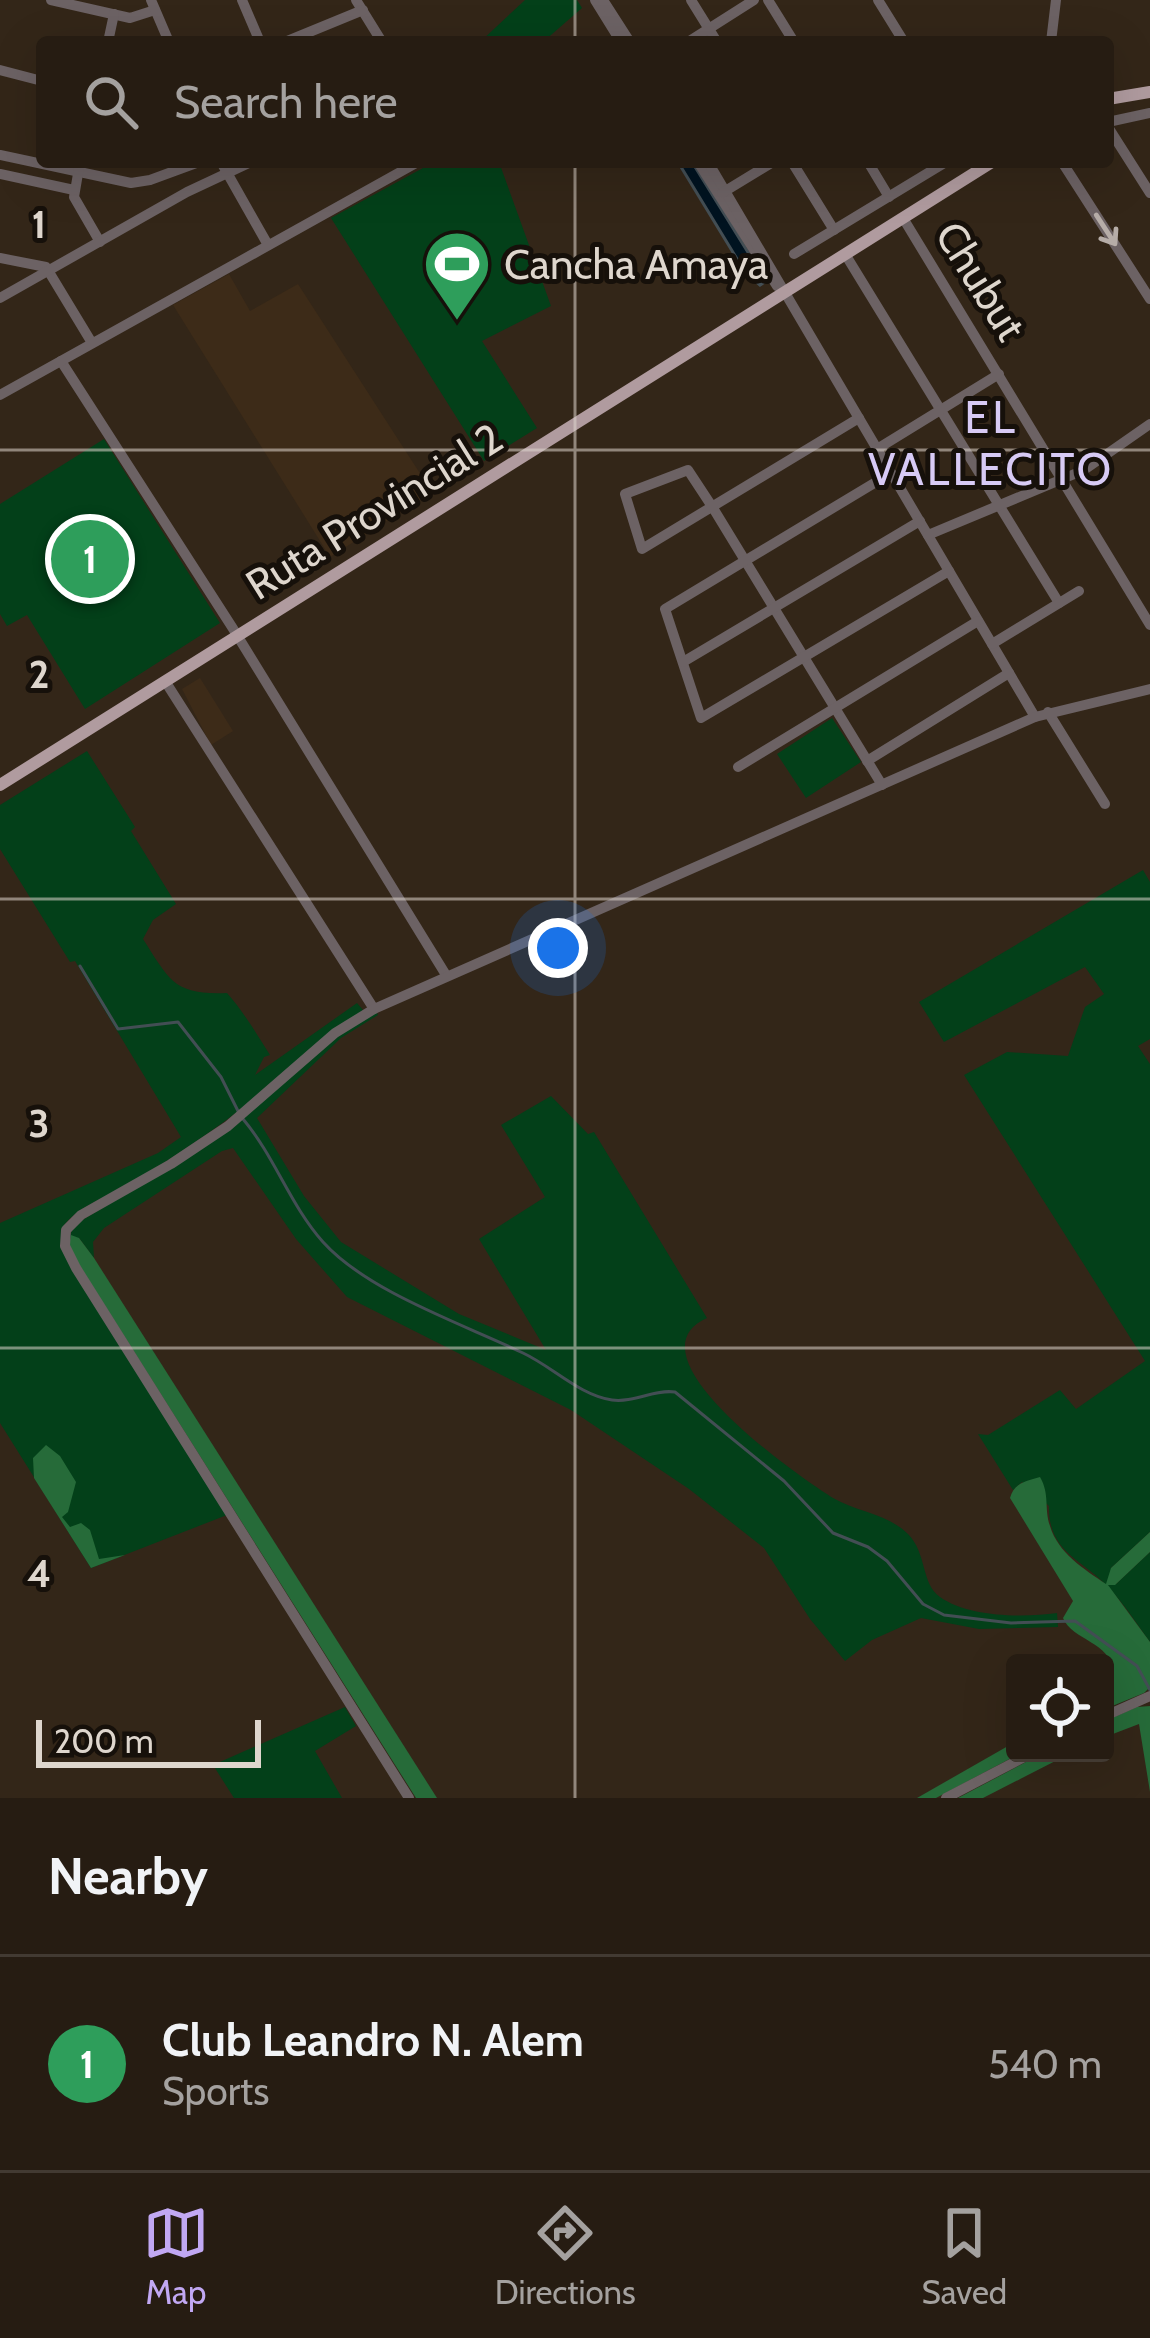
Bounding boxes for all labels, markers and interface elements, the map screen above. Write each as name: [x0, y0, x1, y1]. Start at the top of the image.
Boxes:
search box: [36, 36, 1114, 168]
icon: search: [78, 69, 144, 135]
text: Search here: [174, 75, 398, 129]
text: 1: [32, 200, 46, 248]
street label: Chubut: [924, 212, 1038, 350]
one-way arrow: [1094, 213, 1119, 247]
sports icon: Cancha Amaya: [422, 229, 492, 323]
place label: Cancha Amaya: [504, 238, 768, 290]
district label: EL VALLECITO: [868, 390, 1114, 496]
street label: Ruta Provincial 2: [236, 412, 512, 610]
pin: 1: [51, 514, 129, 604]
text: 2: [29, 650, 49, 698]
your location: [528, 918, 588, 978]
text: 3: [28, 1099, 50, 1147]
text: 4: [27, 1549, 51, 1597]
map controls: [1006, 1654, 1114, 1762]
button: locate: [1006, 1654, 1114, 1762]
scale bar: [36, 1714, 261, 1767]
text: 200 m: [54, 1721, 154, 1761]
text: Nearby: [48, 1845, 208, 1907]
text: Club Leandro N. Alem: [162, 2013, 584, 2067]
text: 1: [80, 2040, 94, 2088]
text: 540 m: [988, 2040, 1102, 2088]
text: Sports: [162, 2067, 269, 2115]
tab: Map: [143, 2200, 209, 2312]
tab: Directions: [495, 2200, 636, 2312]
tab: Saved: [921, 2200, 1007, 2312]

